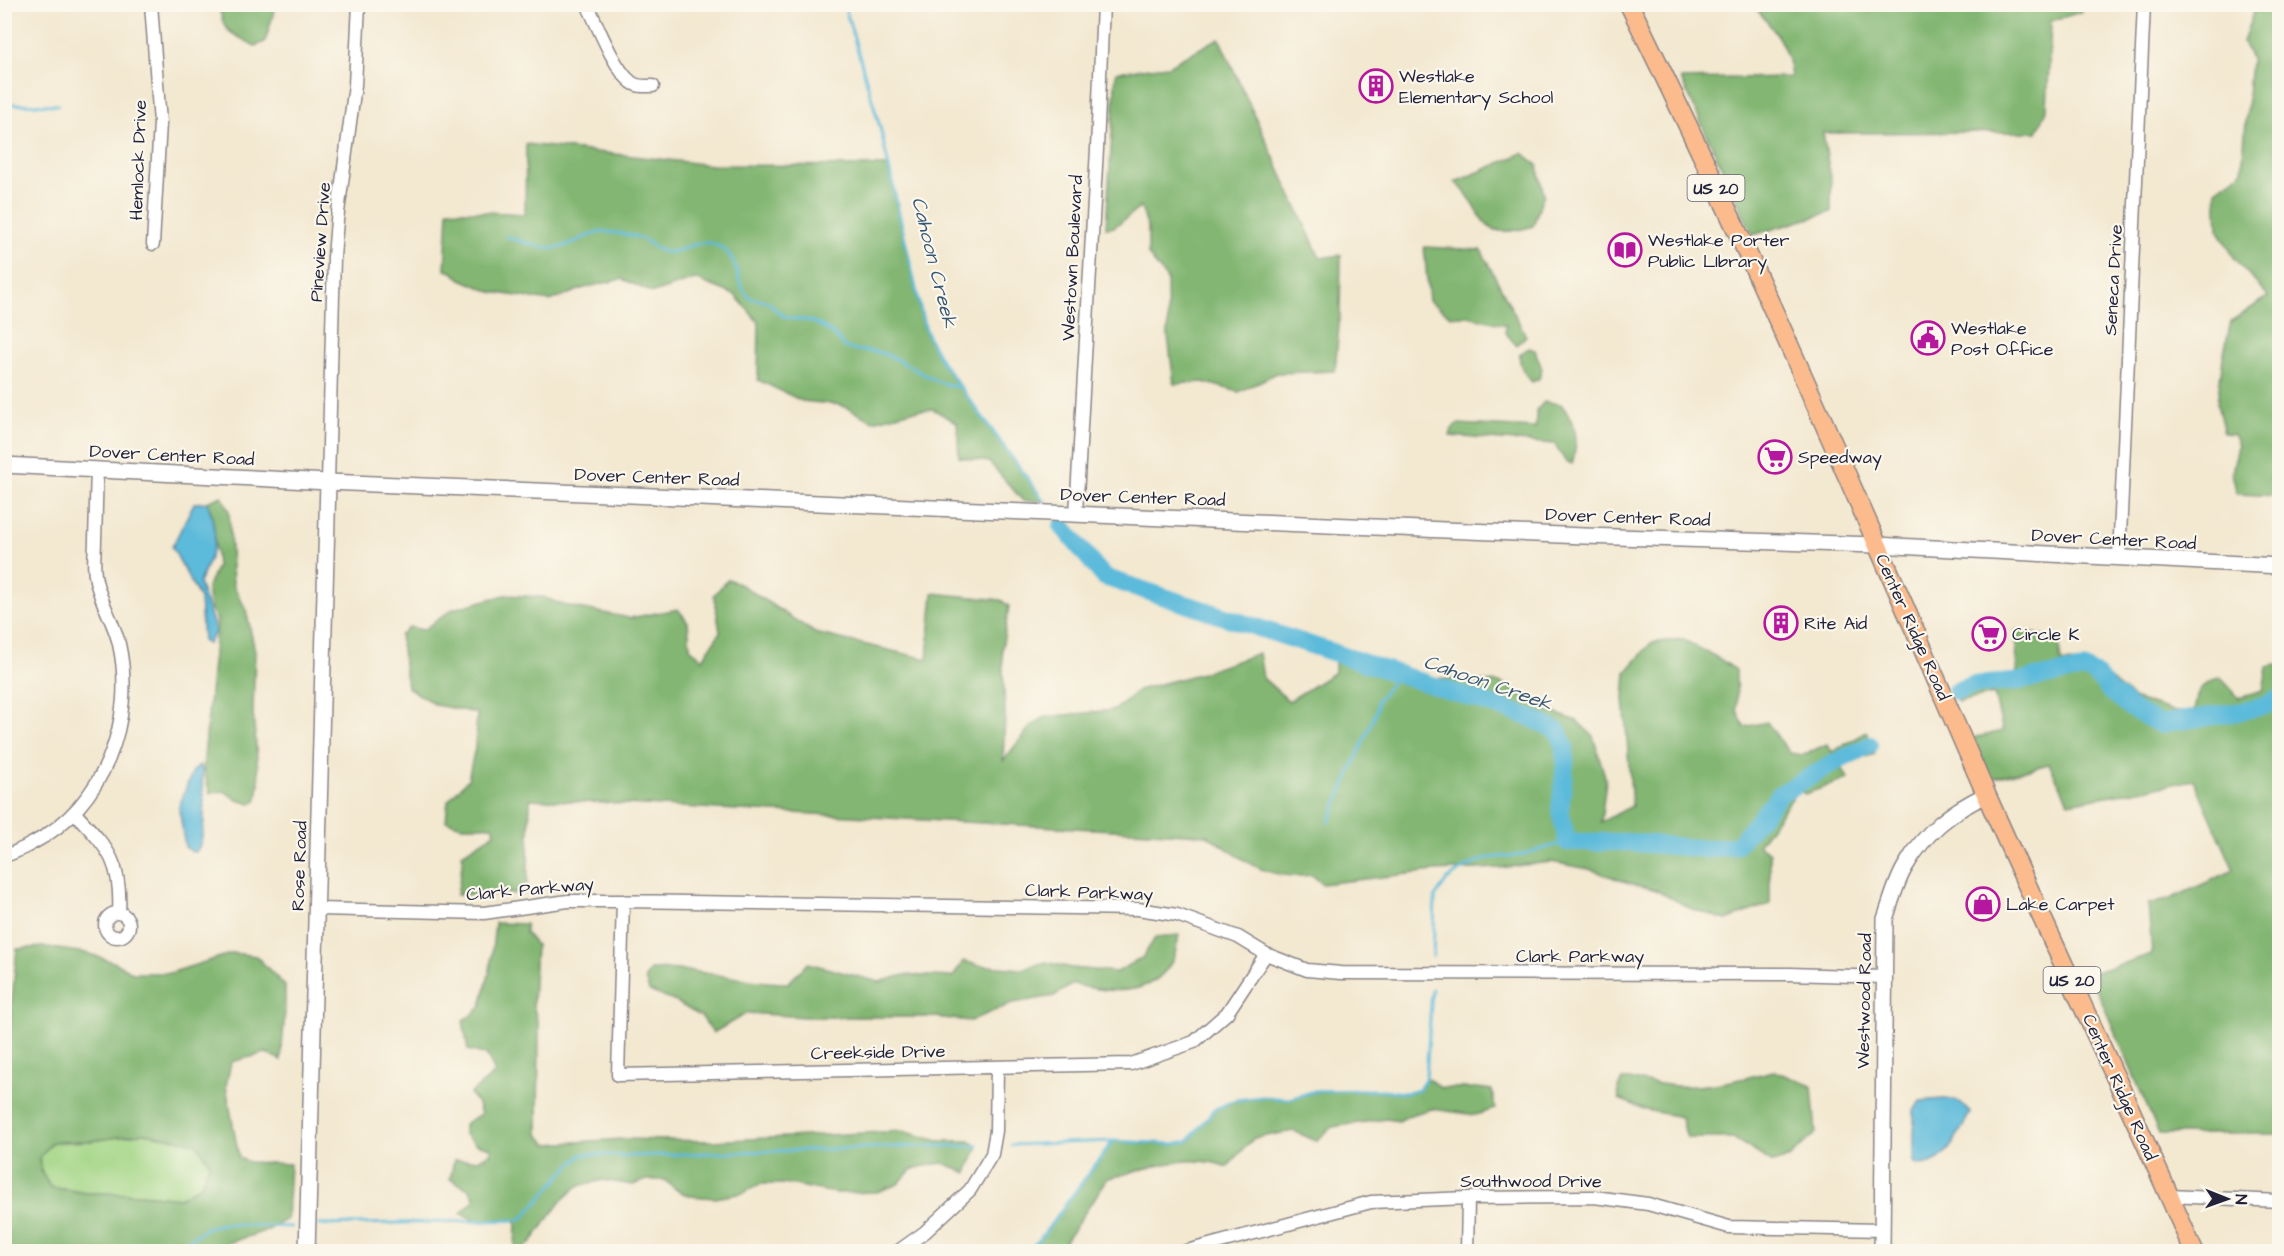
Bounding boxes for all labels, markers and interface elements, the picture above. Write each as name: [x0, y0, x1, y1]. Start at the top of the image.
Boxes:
place label: Westlake Elementary School: [1399, 64, 1554, 111]
building icon: Westlake Elementary School: [1358, 68, 1394, 104]
street label: Hemlock Drive: [124, 99, 153, 221]
street label: Westown Boulevard: [1056, 174, 1089, 342]
road number: US 20: [1688, 175, 1744, 201]
street label: Pineview Drive: [304, 181, 337, 303]
water label: Cahoon Creek: [904, 194, 964, 331]
street label: Seneca Drive: [2098, 224, 2129, 336]
place label: Westlake Porter Public LIbrary: [1648, 228, 1790, 275]
library icon: Westlake Porter Public LIbrary: [1607, 232, 1643, 268]
place label: Westlake Post Office: [1951, 316, 2054, 362]
public building icon: Westlake Post Office: [1910, 320, 1946, 356]
street label: Dover Center Road: [89, 439, 255, 472]
supermarket icon: Speedway: [1757, 439, 1793, 475]
place label: Speedway: [1798, 445, 1882, 471]
street label: Dover Center Road: [574, 462, 740, 493]
street label: Dover Center Road: [1060, 482, 1226, 513]
street label: Dover Center Road: [1545, 502, 1711, 533]
street label: Dover Center Road: [2031, 523, 2197, 556]
street label: Center Ridge Road: [1868, 550, 1956, 705]
building icon: Rite Aid: [1763, 605, 1799, 641]
place label: Rite Aid: [1804, 611, 1867, 636]
supermarket icon: Circle K: [1971, 616, 2007, 652]
place label: Circle K: [2012, 622, 2080, 647]
water label: Cahoon Creek: [1420, 648, 1556, 718]
street label: Rose Road: [285, 820, 314, 912]
street label: Clark Parkway: [465, 871, 595, 909]
street label: Clark Parkway: [1024, 878, 1154, 908]
shop icon: Lake Carpet: [1965, 886, 2001, 922]
place label: Lake Carpet: [2006, 892, 2115, 917]
street label: Westwood Road: [1851, 933, 1878, 1069]
street label: Clark Parkway: [1516, 944, 1644, 970]
road number: US 20: [2044, 967, 2100, 993]
street label: Center Ridge Road: [2075, 1010, 2163, 1165]
street label: Creekside Drive: [811, 1039, 946, 1066]
street label: Southwood Drive: [1460, 1169, 1602, 1194]
north arrow: [2197, 1169, 2257, 1229]
text: N: [2230, 1194, 2252, 1204]

